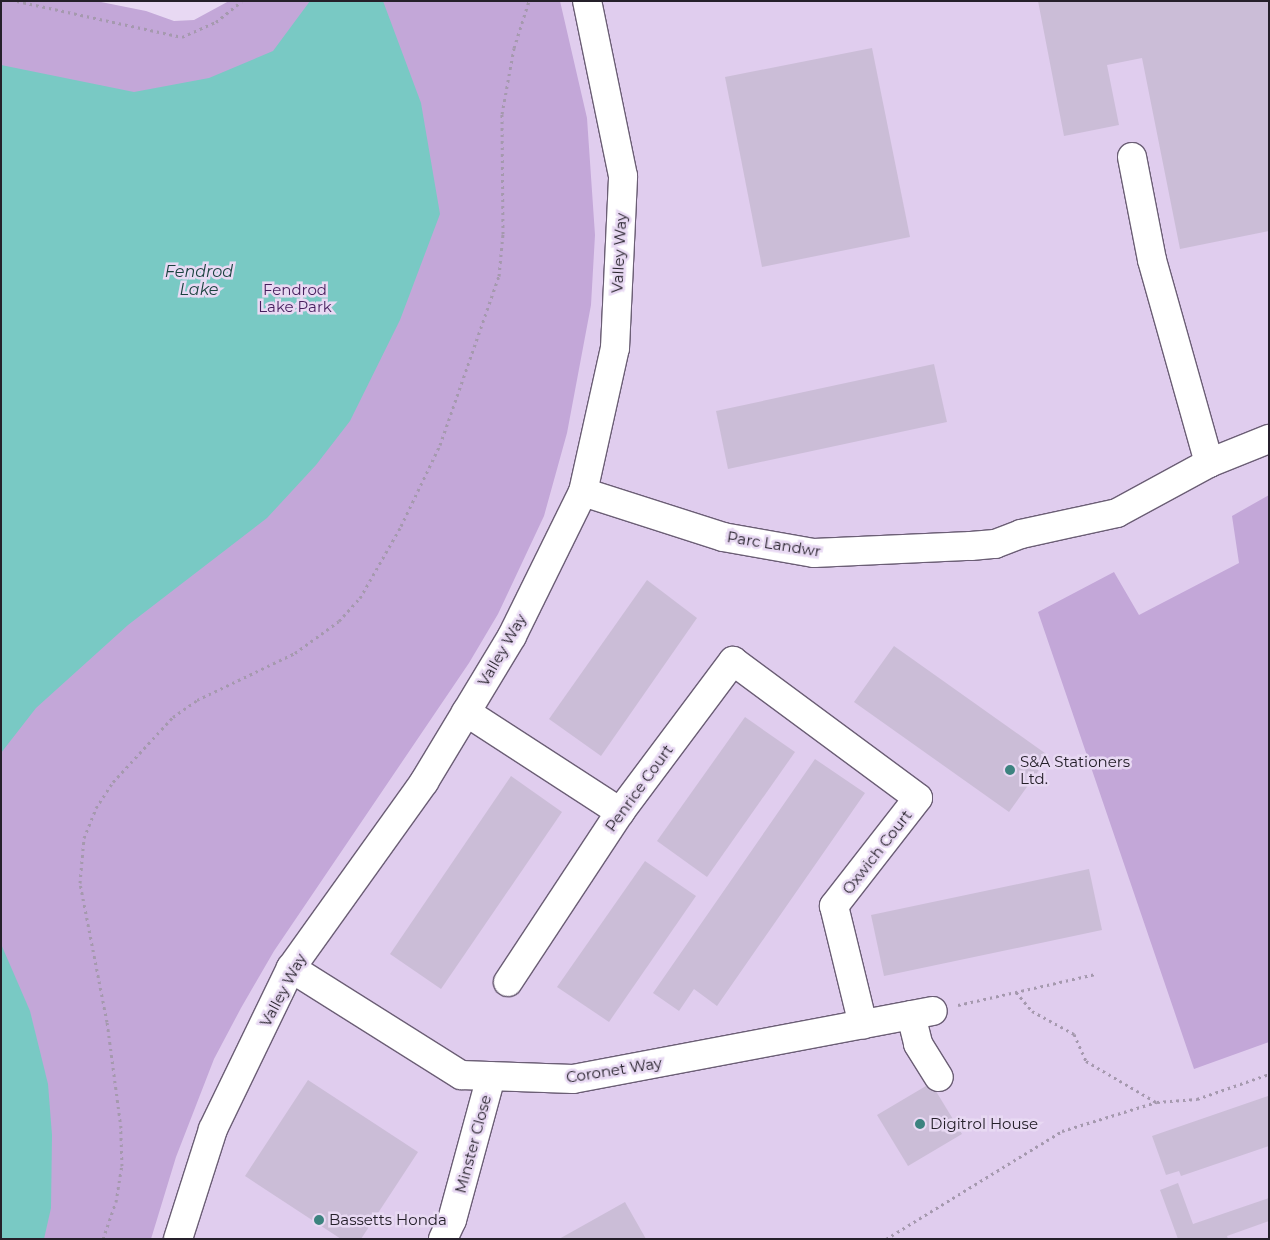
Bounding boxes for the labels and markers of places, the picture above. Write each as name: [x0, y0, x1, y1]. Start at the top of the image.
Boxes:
place label: S&A Stationers Ltd.: [1020, 752, 1130, 787]
marker: S&A Stationers Ltd.: [1004, 764, 1016, 776]
place label: Digitrol House: [930, 1115, 1038, 1133]
marker: Digitrol House: [914, 1118, 926, 1130]
place label: Bassetts Honda: [329, 1211, 447, 1229]
marker: Bassetts Honda: [313, 1214, 325, 1226]

